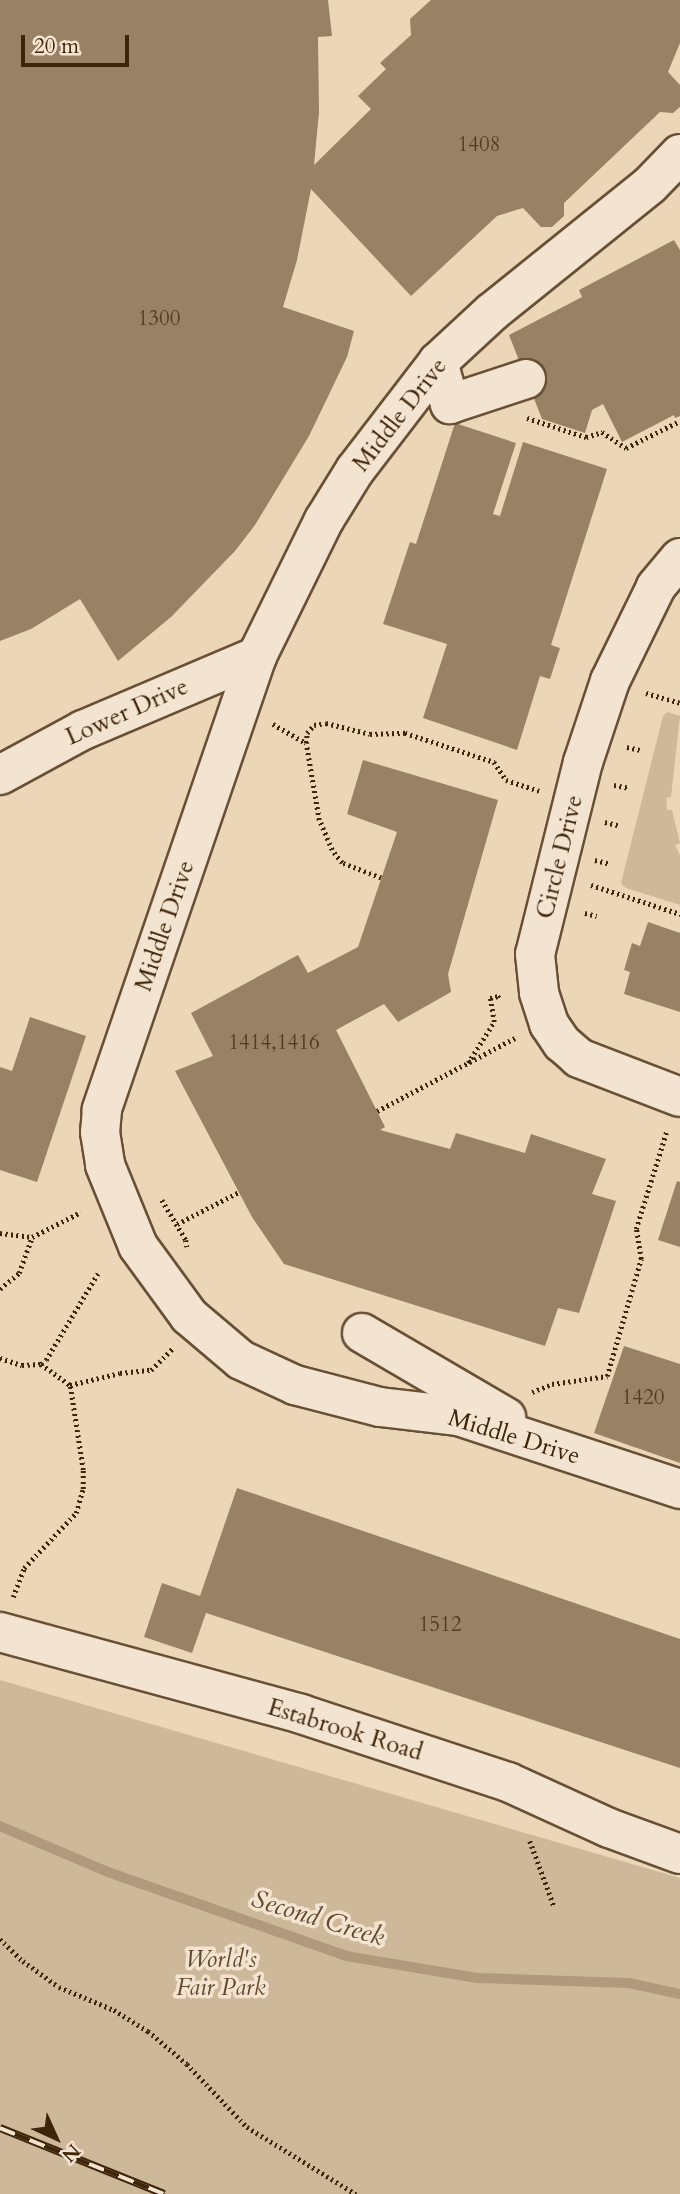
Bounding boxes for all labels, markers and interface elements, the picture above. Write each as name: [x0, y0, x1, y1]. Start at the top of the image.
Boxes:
scale bar: [24, 21, 133, 65]
text: 20 m: [34, 32, 79, 61]
house number: 1408: [457, 132, 501, 158]
house number: 1300: [137, 306, 181, 332]
street label: Middle Drive: [347, 352, 453, 478]
street label: Lower Drive: [61, 672, 193, 752]
street label: Circle Drive: [531, 792, 589, 922]
street label: Middle Drive: [129, 857, 201, 995]
house number: 1414,1416: [228, 1030, 320, 1056]
house number: 1420: [621, 1385, 665, 1411]
street label: Middle Drive: [445, 1403, 583, 1471]
house number: 1512: [418, 1612, 462, 1638]
street label: Estabrook Road: [264, 1693, 426, 1767]
water label: Second Creek: [248, 1883, 388, 1953]
park label: World's Fair Park: [176, 1946, 266, 2002]
north arrow: [21, 2103, 91, 2173]
text: N: [56, 2138, 86, 2168]

